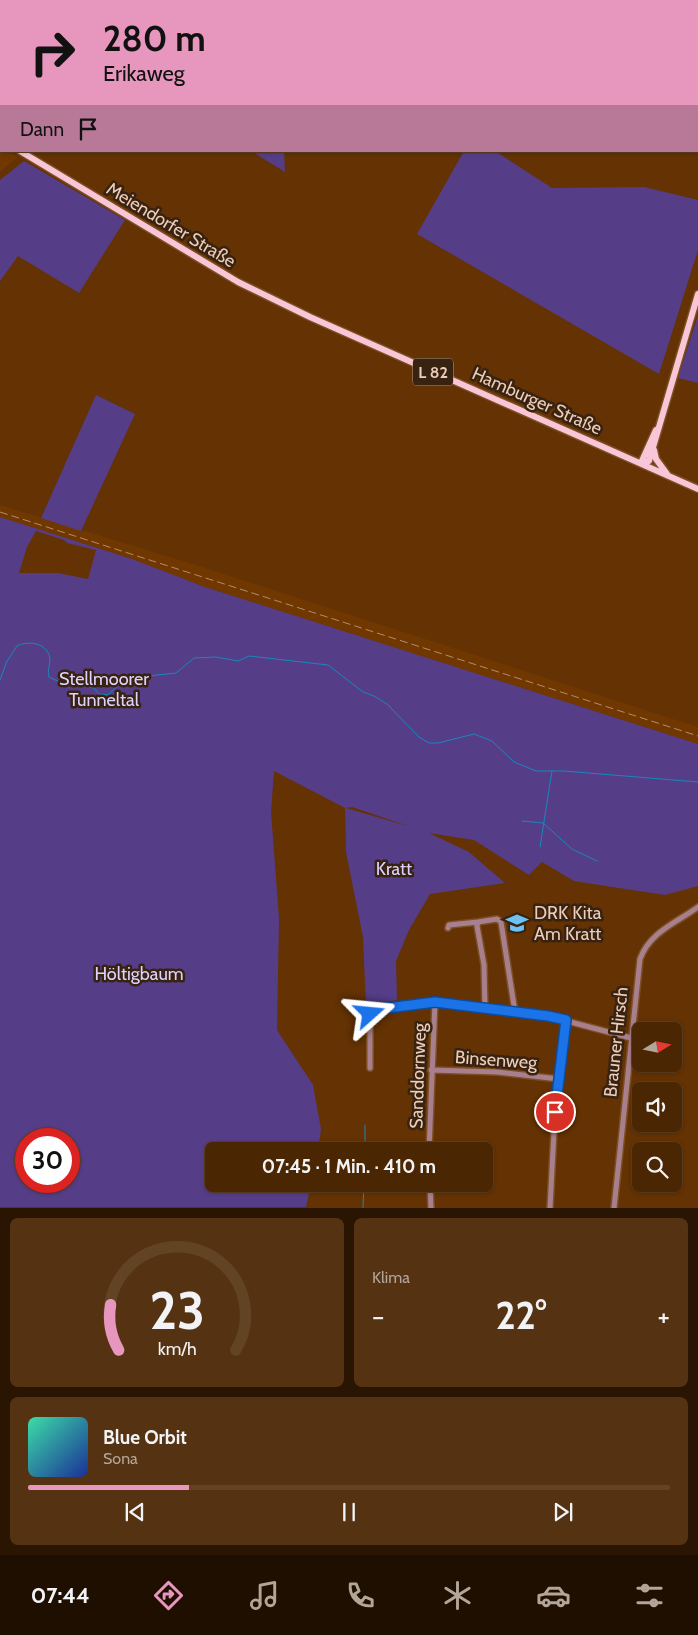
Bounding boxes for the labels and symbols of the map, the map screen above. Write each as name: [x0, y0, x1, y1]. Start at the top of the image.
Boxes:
street label: Meiendorfer Straße: [102, 178, 240, 272]
road number: L 82: [413, 358, 453, 386]
street label: Hamburger Straße: [469, 362, 605, 440]
park label: Stellmoorer Tunneltal: [59, 668, 149, 711]
park label: Kratt: [376, 858, 412, 880]
place label: DRK Kita Am Kratt: [534, 902, 602, 945]
school or university icon: DRK Kita Am Kratt: [504, 910, 530, 936]
park label: Höltigbaum: [94, 963, 184, 985]
street label: Brauner Hirsch: [599, 986, 633, 1098]
position arrow: [343, 987, 395, 1039]
street label: Sanddornweg: [405, 1022, 431, 1129]
north arrow: [632, 1022, 682, 1072]
street label: Binsenweg: [454, 1046, 539, 1074]
pin: [534, 1091, 576, 1133]
speed limit sign: 30: [15, 1128, 80, 1193]

